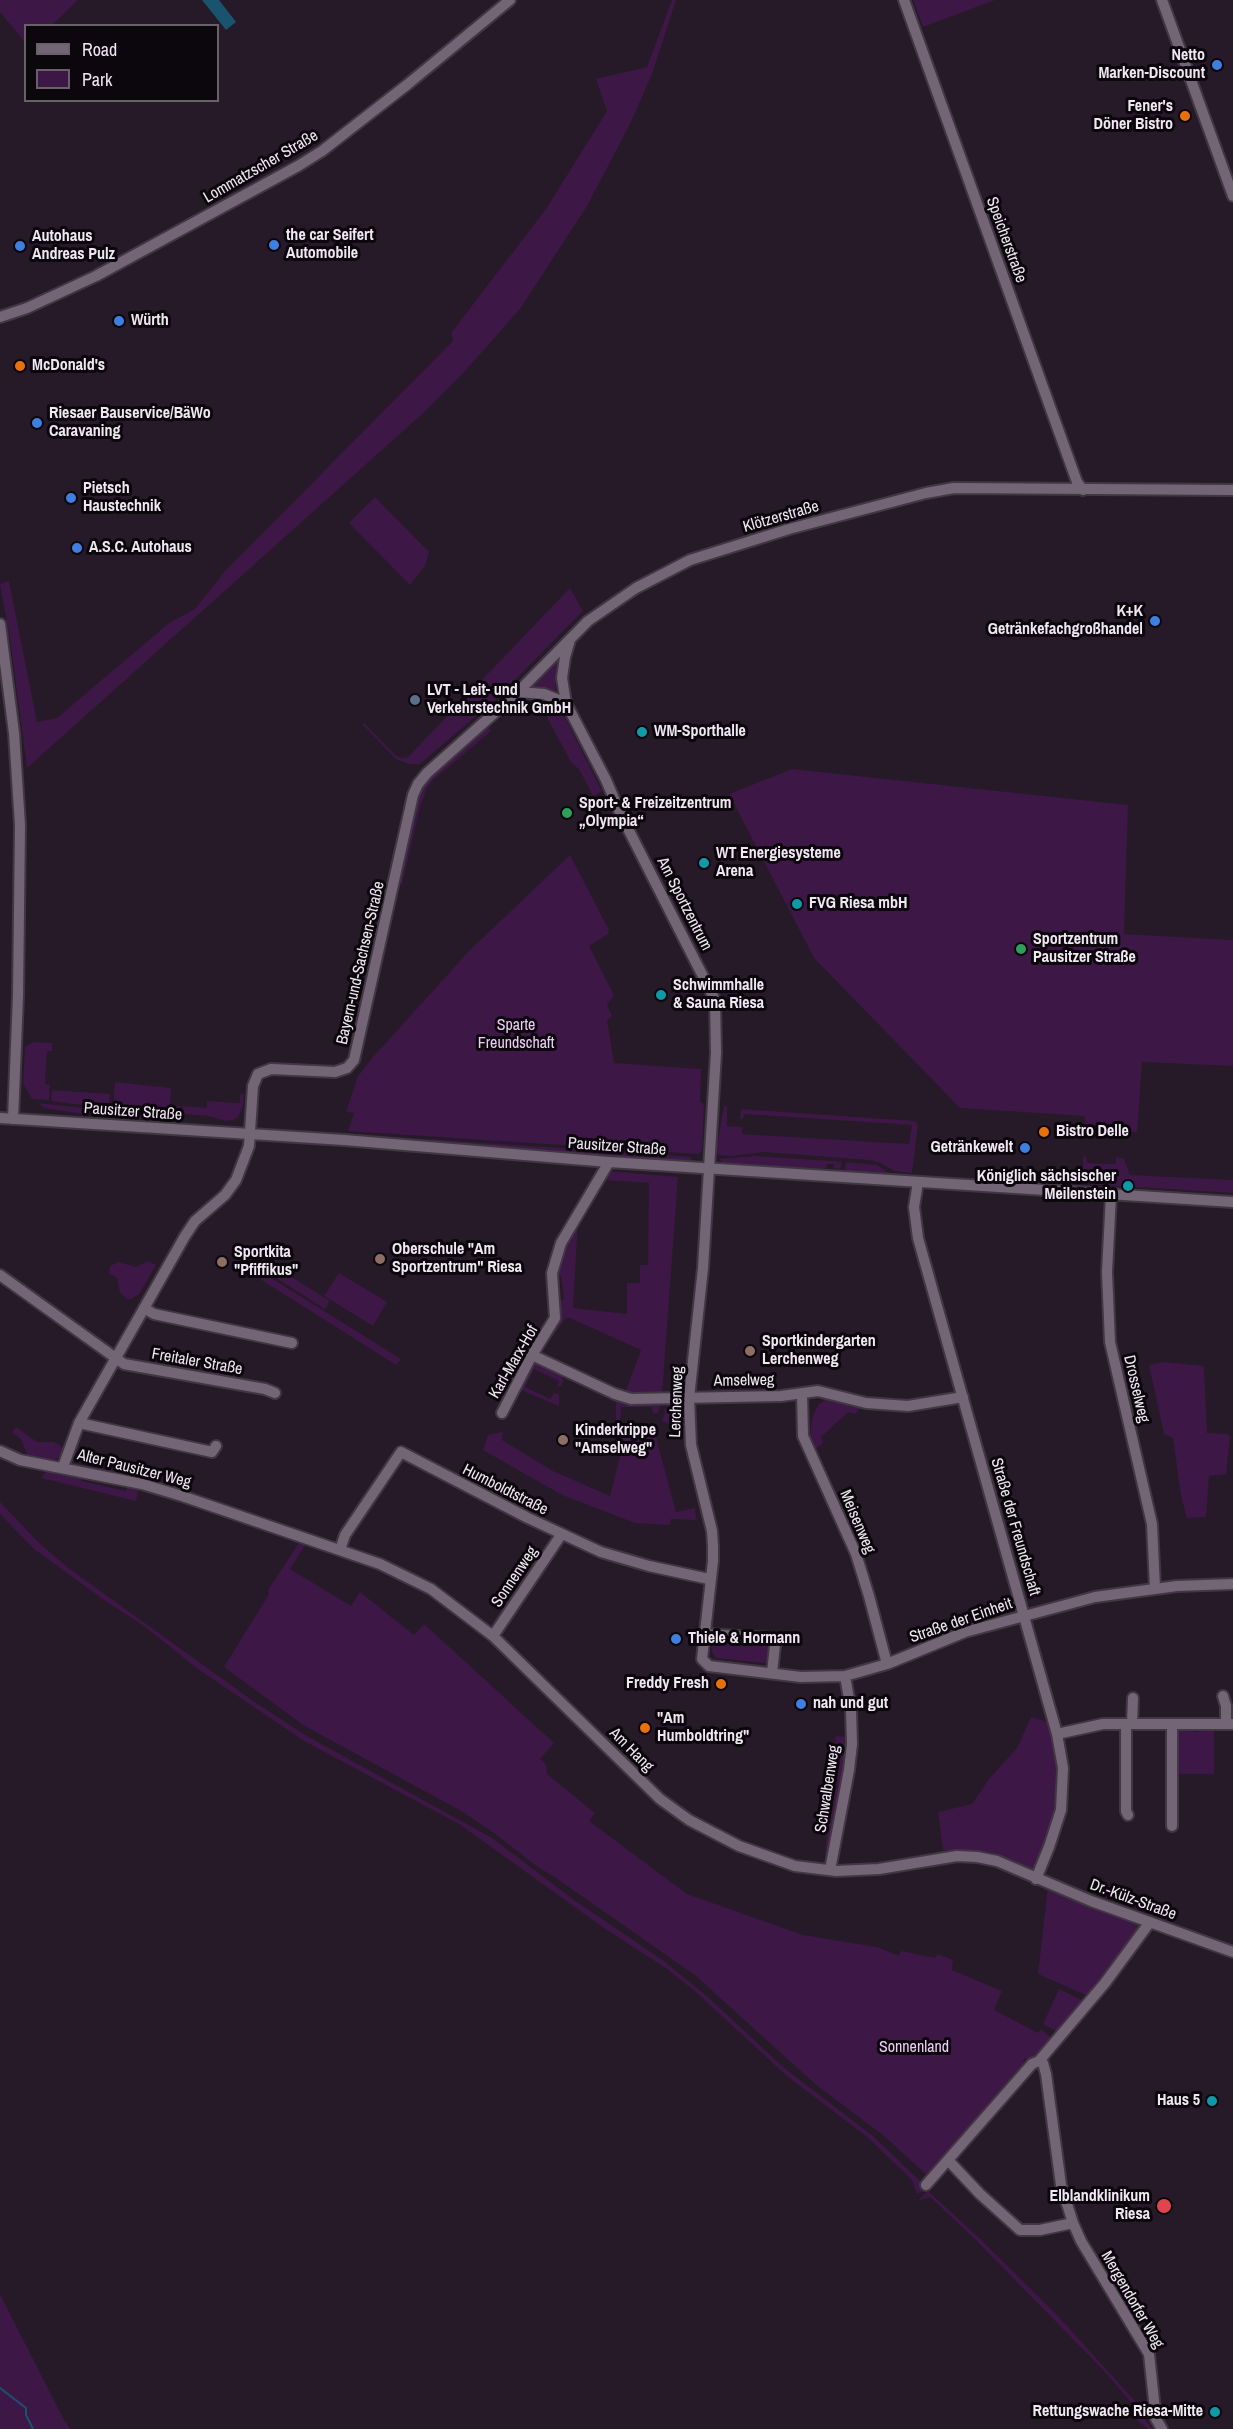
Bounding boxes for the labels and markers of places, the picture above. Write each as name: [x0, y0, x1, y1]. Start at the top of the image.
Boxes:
place label: Netto Marken-Discount: [1099, 46, 1205, 84]
marker: Netto Marken-Discount: [1210, 58, 1224, 72]
place label: Fener's Döner Bistro: [1094, 97, 1173, 135]
marker: Fener's Döner Bistro: [1178, 109, 1192, 123]
place label: the car Seifert Automobile: [286, 226, 374, 264]
place label: Autohaus Andreas Pulz: [32, 227, 115, 265]
marker: the car Seifert Automobile: [267, 238, 281, 252]
marker: Autohaus Andreas Pulz: [13, 239, 27, 253]
place label: Würth: [131, 311, 169, 331]
marker: Würth: [112, 314, 126, 328]
place label: McDonald's: [32, 356, 105, 376]
marker: McDonald's: [13, 359, 27, 373]
place label: Riesaer Bauservice/BäWo Caravaning: [49, 404, 211, 442]
marker: Riesaer Bauservice/BäWo Caravaning: [30, 416, 44, 430]
place label: Pietsch Haustechnik: [83, 479, 161, 517]
marker: Pietsch Haustechnik: [64, 491, 78, 505]
place label: A.S.C. Autohaus: [89, 538, 192, 558]
marker: A.S.C. Autohaus: [70, 541, 84, 555]
place label: K+K Getränkefachgroßhandel: [988, 602, 1143, 640]
marker: K+K Getränkefachgroßhandel: [1148, 614, 1162, 628]
place label: LVT - Leit- und Verkehrstechnik GmbH: [427, 681, 571, 719]
marker: LVT - Leit- und Verkehrstechnik GmbH: [408, 693, 422, 707]
place label: WM-Sporthalle: [654, 722, 746, 742]
marker: WM-Sporthalle: [635, 725, 649, 739]
place label: Sport- & Freizeitzentrum „Olympia“: [579, 794, 731, 832]
marker: Sport- & Freizeitzentrum „Olympia“: [560, 806, 574, 820]
place label: WT Energiesysteme Arena: [716, 844, 841, 882]
marker: WT Energiesysteme Arena: [697, 856, 711, 870]
place label: FVG Riesa mbH: [809, 894, 907, 914]
marker: FVG Riesa mbH: [790, 897, 804, 911]
place label: Sportzentrum Pausitzer Straße: [1033, 930, 1136, 968]
marker: Sportzentrum Pausitzer Straße: [1014, 942, 1028, 956]
place label: Schwimmhalle & Sauna Riesa: [673, 976, 764, 1014]
marker: Schwimmhalle & Sauna Riesa: [654, 988, 668, 1002]
place label: Bistro Delle: [1056, 1122, 1129, 1142]
marker: Bistro Delle: [1037, 1125, 1051, 1139]
place label: Getränkewelt: [931, 1138, 1013, 1158]
marker: Getränkewelt: [1018, 1141, 1032, 1155]
place label: Königlich sächsischer Meilenstein: [977, 1167, 1116, 1205]
marker: Königlich sächsischer Meilenstein: [1121, 1179, 1135, 1193]
place label: Oberschule "Am Sportzentrum" Riesa: [392, 1240, 522, 1278]
place label: Sportkita "Pfiffikus": [234, 1243, 298, 1281]
marker: Oberschule "Am Sportzentrum" Riesa: [373, 1252, 387, 1266]
marker: Sportkita "Pfiffikus": [215, 1255, 229, 1269]
place label: Sportkindergarten Lerchenweg: [762, 1332, 876, 1370]
marker: Sportkindergarten Lerchenweg: [743, 1344, 757, 1358]
place label: Kinderkrippe "Amselweg": [575, 1421, 656, 1459]
marker: Kinderkrippe "Amselweg": [556, 1433, 570, 1447]
place label: Thiele & Hormann: [688, 1629, 800, 1649]
marker: Thiele & Hormann: [669, 1632, 683, 1646]
place label: Freddy Fresh: [626, 1674, 709, 1694]
marker: Freddy Fresh: [714, 1677, 728, 1691]
place label: nah und gut: [813, 1694, 888, 1714]
marker: nah und gut: [794, 1697, 808, 1711]
place label: "Am Humboldtring": [657, 1709, 749, 1747]
marker: "Am Humboldtring": [638, 1721, 652, 1735]
place label: Haus 5: [1157, 2091, 1200, 2111]
marker: Haus 5: [1205, 2094, 1219, 2108]
place label: Elblandklinikum Riesa: [1049, 2187, 1150, 2225]
marker: Elblandklinikum Riesa: [1155, 2197, 1173, 2215]
place label: Rettungswache Riesa-Mitte: [1032, 2402, 1203, 2422]
marker: Rettungswache Riesa-Mitte: [1208, 2405, 1222, 2419]

